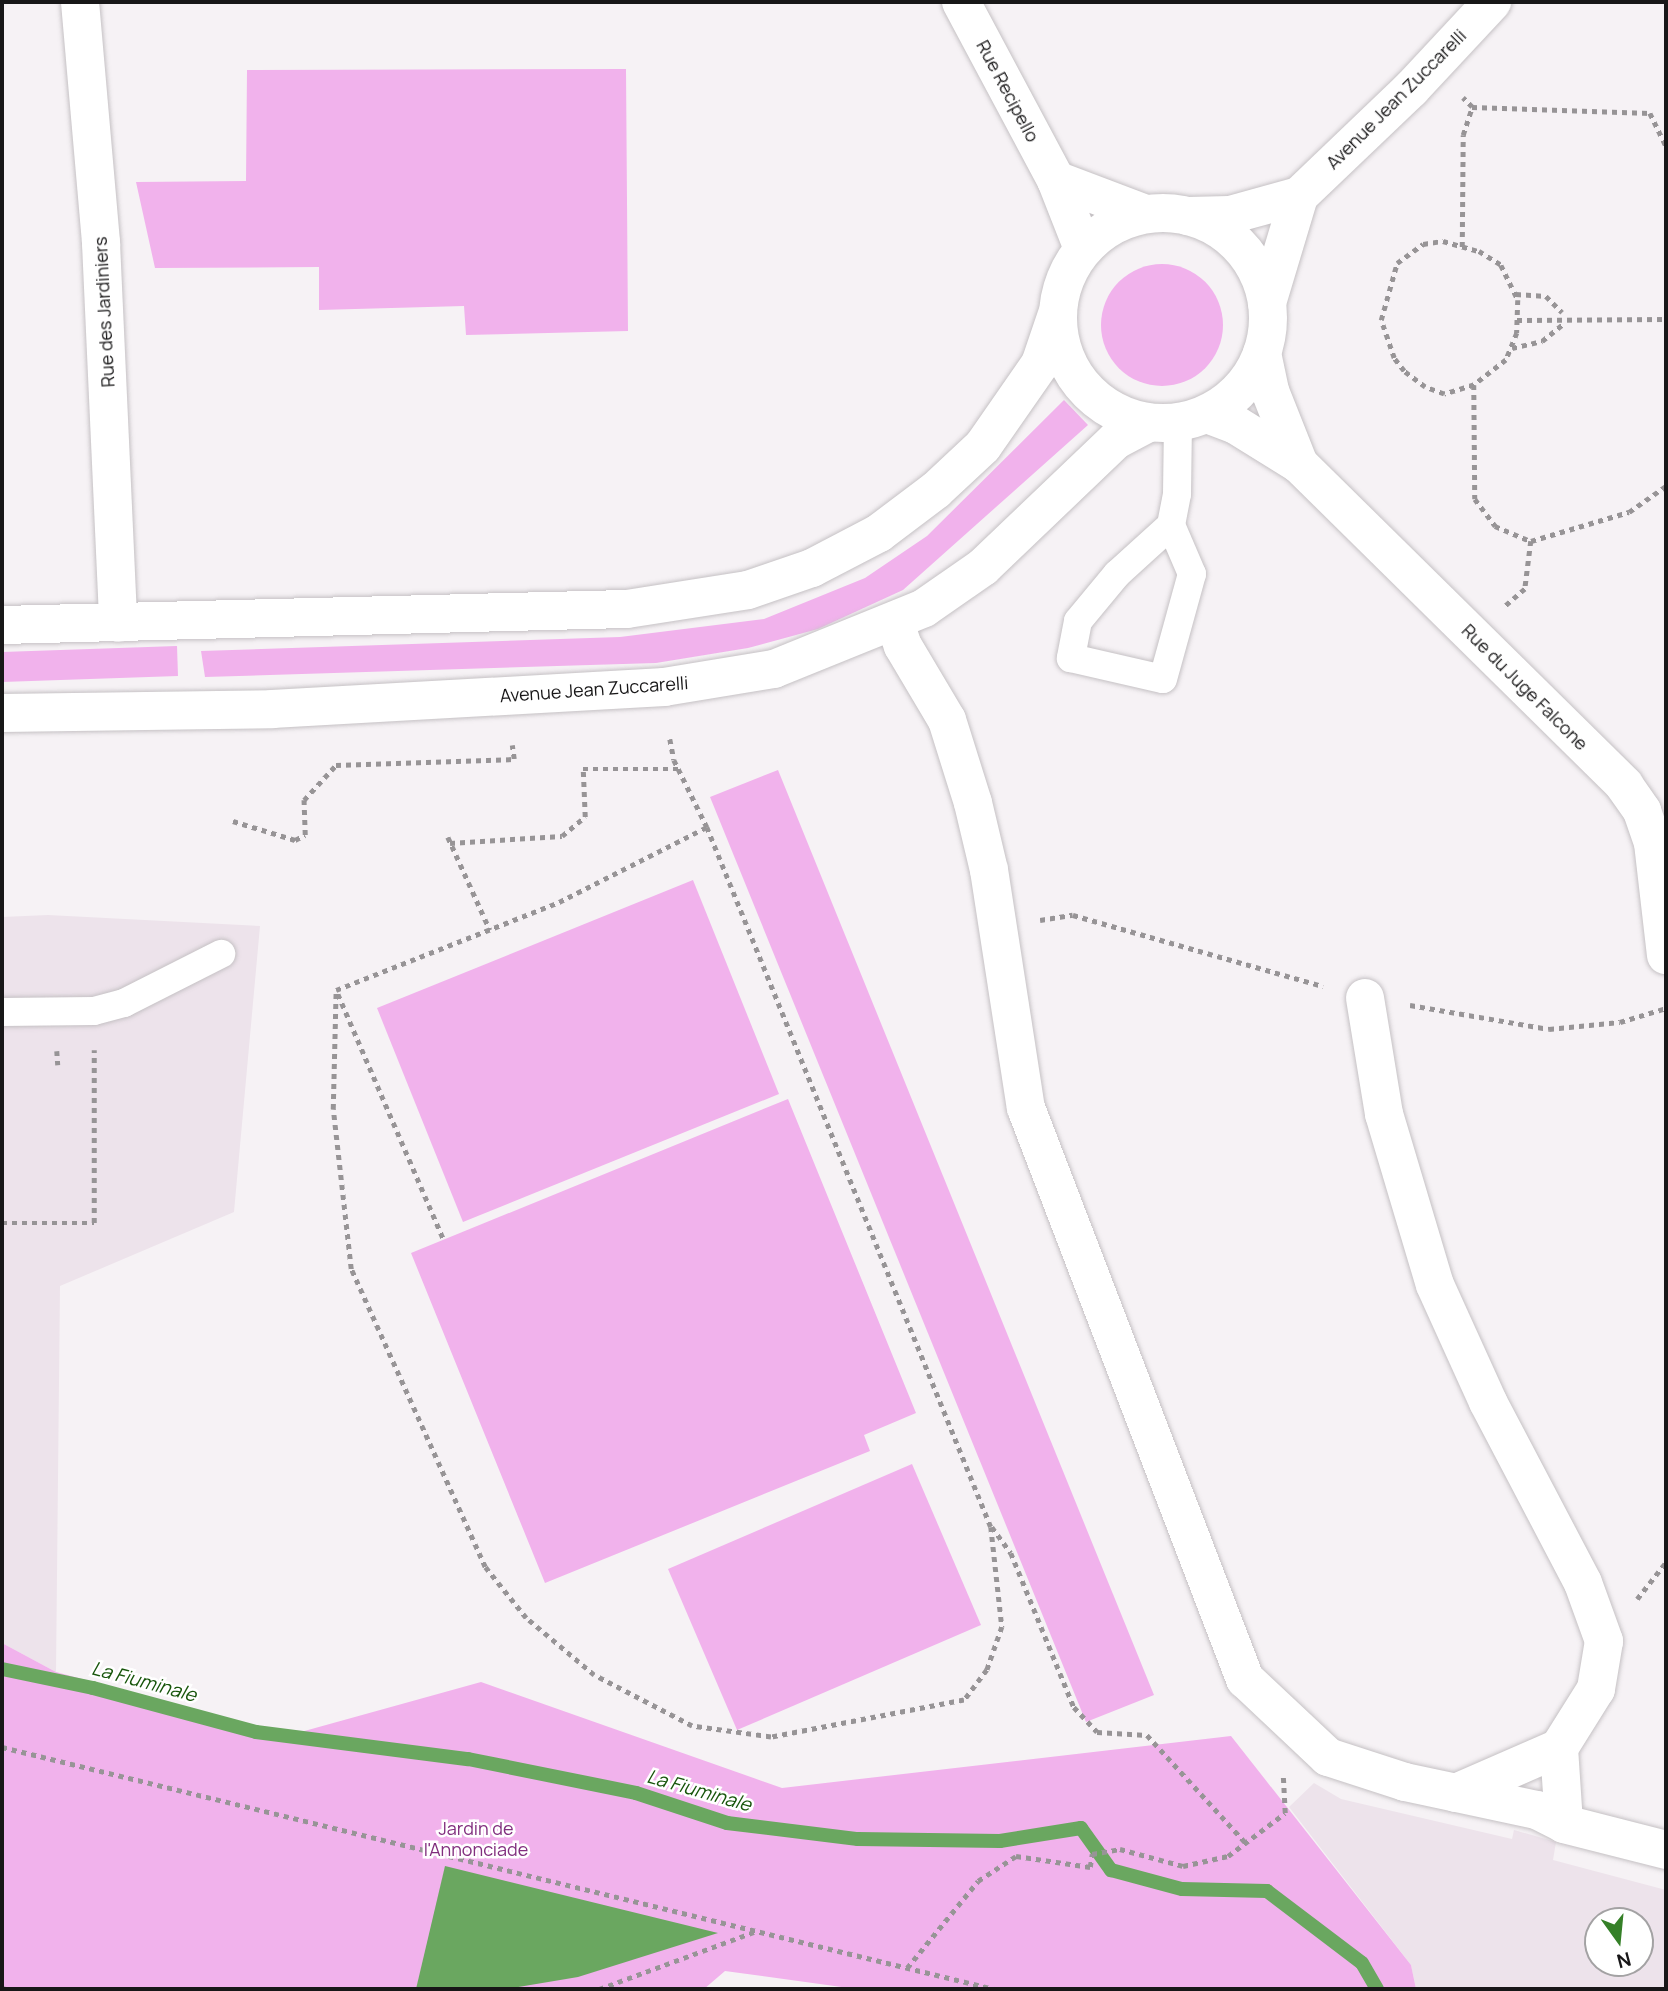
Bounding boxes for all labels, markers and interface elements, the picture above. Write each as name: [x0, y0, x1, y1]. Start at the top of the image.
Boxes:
street label: Avenue Jean Zuccarelli: [1322, 25, 1470, 173]
street label: Rue Recipello: [972, 36, 1044, 146]
street label: Rue des Jardiniers: [89, 236, 119, 388]
street label: Rue du Juge Falcone: [1457, 619, 1593, 755]
street label: Avenue Jean Zuccarelli: [499, 672, 689, 706]
water label: La Fiuminale: [89, 1657, 199, 1707]
water label: La Fiuminale: [644, 1765, 754, 1817]
park label: Jardin de l'Annonciade: [424, 1818, 528, 1860]
north arrow: [1584, 1907, 1654, 1977]
text: N: [1614, 1946, 1634, 1975]

